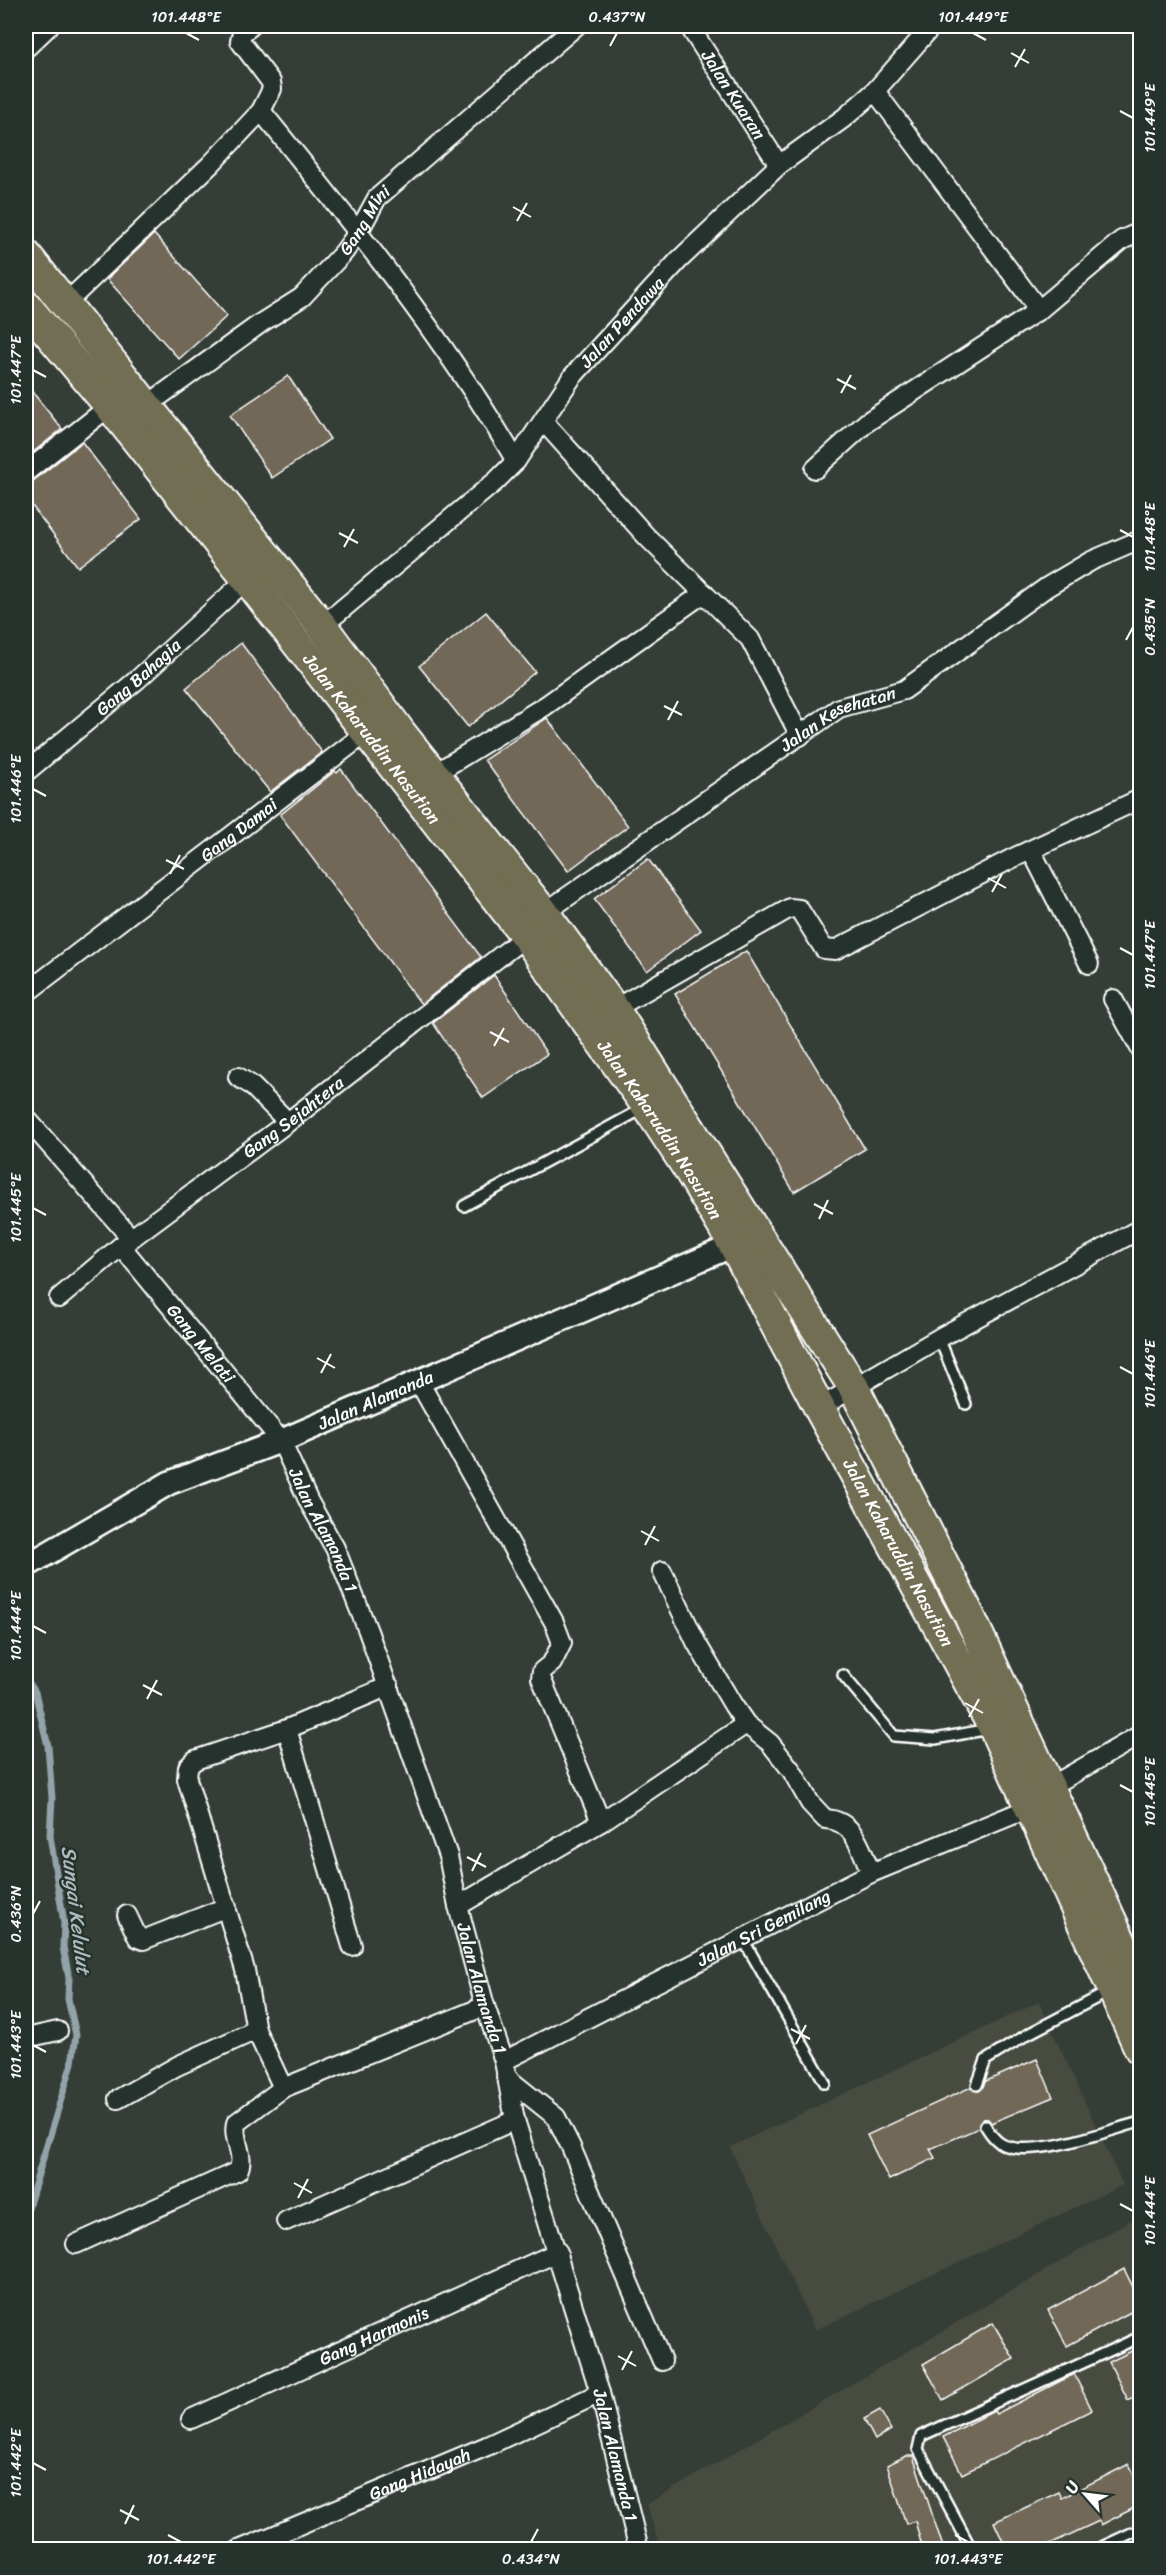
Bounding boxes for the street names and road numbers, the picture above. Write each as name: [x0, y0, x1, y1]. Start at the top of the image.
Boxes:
street label: Jalan Kuaran: [692, 43, 775, 147]
street label: Gang Mini: [330, 176, 399, 262]
street label: Jalan Pendawa: [571, 268, 673, 376]
street label: Gang Bahagia: [88, 630, 190, 724]
street label: Jalan Kaharuddin Nasution: [294, 645, 449, 832]
street label: Jalan Kesehatan: [772, 677, 900, 761]
street label: Gang Damai: [193, 789, 286, 871]
street label: Jalan Kaharuddin Nasution: [588, 1032, 732, 1226]
street label: Gang Sejahtera: [235, 1067, 352, 1167]
street label: Gang Melati: [158, 1296, 244, 1391]
street label: Jalan Alamanda: [312, 1361, 439, 1440]
street label: Jalan Kaharuddin Nasution: [833, 1452, 963, 1653]
street label: Jalan Alamanda 1: [279, 1462, 367, 1597]
street label: Jalan Sri Gemilang: [690, 1880, 836, 1976]
street label: Jalan Alamanda 1: [447, 1918, 517, 2059]
street label: Gang Harmonis: [314, 2297, 435, 2375]
street label: Jalan Alamanda 1: [583, 2384, 647, 2525]
street label: Gang Hidayah: [364, 2439, 476, 2510]

